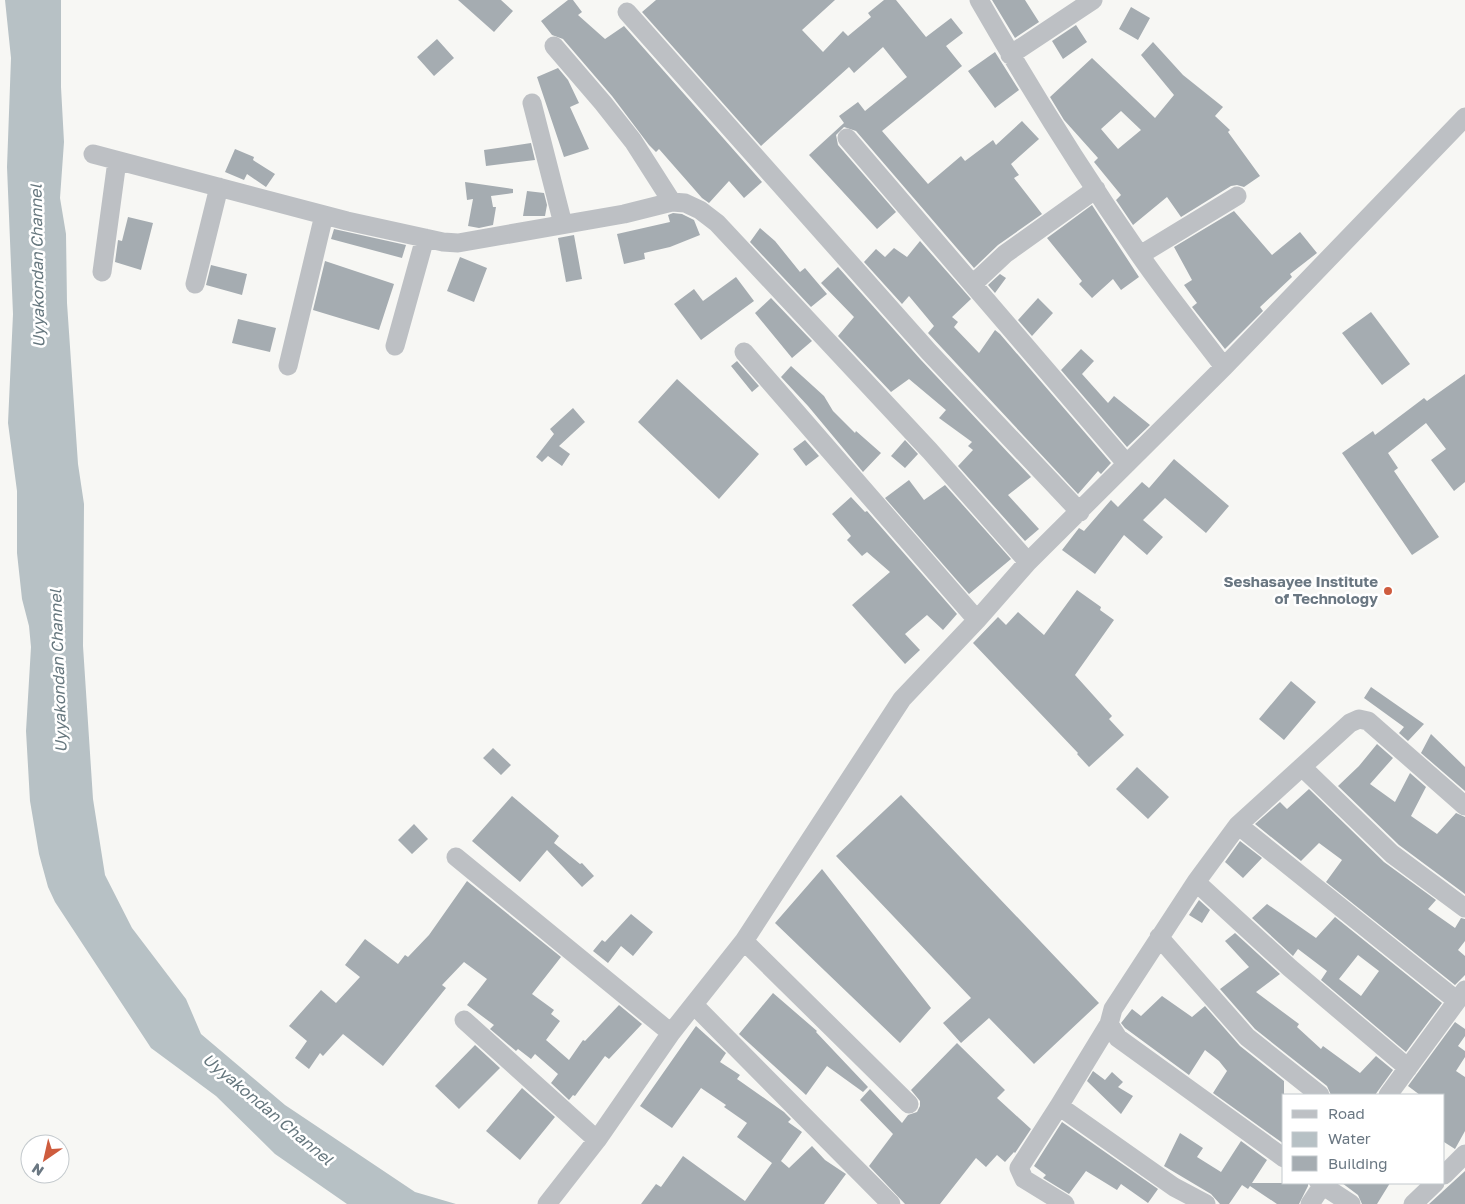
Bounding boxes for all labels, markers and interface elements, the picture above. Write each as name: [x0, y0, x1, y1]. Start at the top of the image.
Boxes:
water label: Uyyakondan Channel: [26, 183, 48, 348]
place label: Seshasayee Institute of Technology: [1224, 572, 1378, 607]
marker: Seshasayee Institute of Technology: [1382, 585, 1394, 597]
water label: Uyyakondan Channel: [45, 588, 71, 753]
water label: Uyyakondan Channel: [199, 1049, 338, 1170]
legend: [1282, 1094, 1445, 1184]
text: Road: [1328, 1104, 1365, 1122]
text: Water: [1328, 1129, 1371, 1147]
north arrow: [20, 1134, 70, 1184]
text: Building: [1328, 1154, 1388, 1172]
text: N: [28, 1160, 47, 1180]

